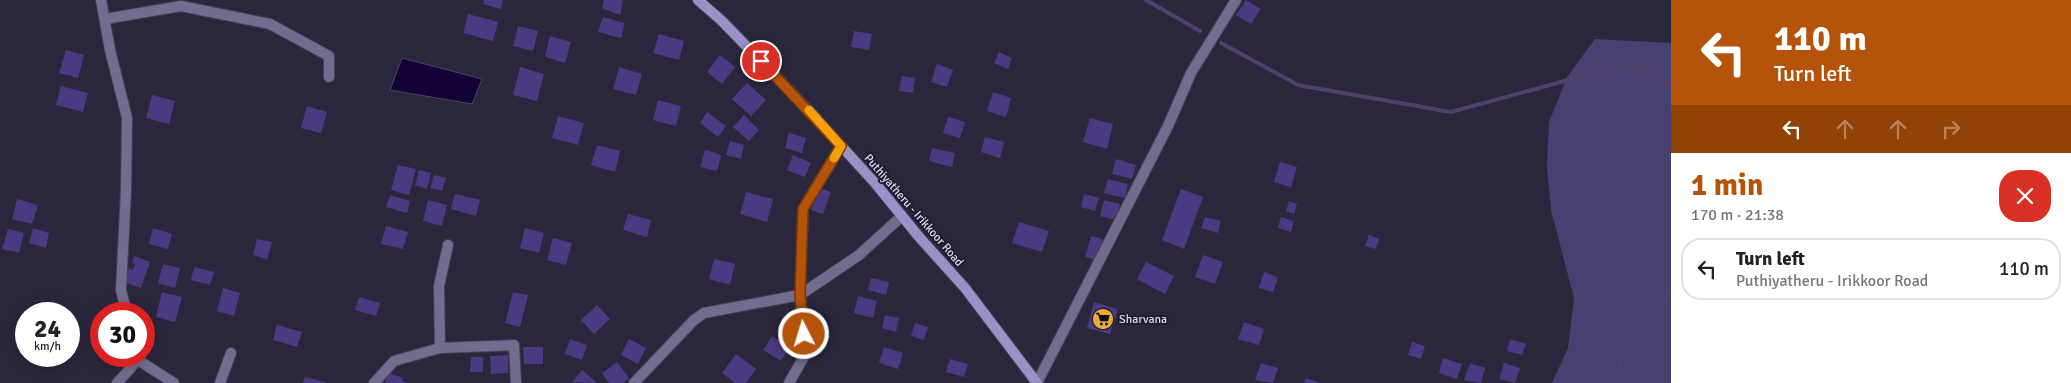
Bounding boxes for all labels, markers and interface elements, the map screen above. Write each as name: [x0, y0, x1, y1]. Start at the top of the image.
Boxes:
text: 110 m: [1774, 17, 1867, 60]
icon: left: [1691, 20, 1756, 85]
pin: [740, 40, 782, 82]
icon: arrive: [747, 47, 775, 75]
text: Turn left: [1774, 60, 1852, 87]
icon: left: [1778, 115, 1806, 143]
icon: ahead: [1831, 115, 1859, 143]
icon: ahead: [1884, 115, 1912, 143]
icon: right: [1937, 115, 1965, 143]
street label: Puthiyatheru - Irikkoor Road: [861, 151, 967, 270]
text: 1 min: [1691, 167, 1763, 204]
button: close: [1999, 170, 2051, 222]
text: 170 m · 21:38: [1691, 205, 1784, 225]
text: Turn left: [1736, 247, 1805, 271]
icon: left: [1693, 255, 1721, 283]
text: 110 m: [1999, 257, 2049, 281]
text: Puthiyatheru - Irikkoor Road: [1736, 271, 1928, 291]
speed limit sign: 30: [90, 302, 155, 367]
position arrow: [777, 307, 829, 359]
supermarket icon: Sharvana: [1091, 307, 1115, 331]
place label: Sharvana: [1119, 312, 1167, 327]
text: 24: [34, 313, 61, 344]
text: km/h: [34, 339, 61, 354]

